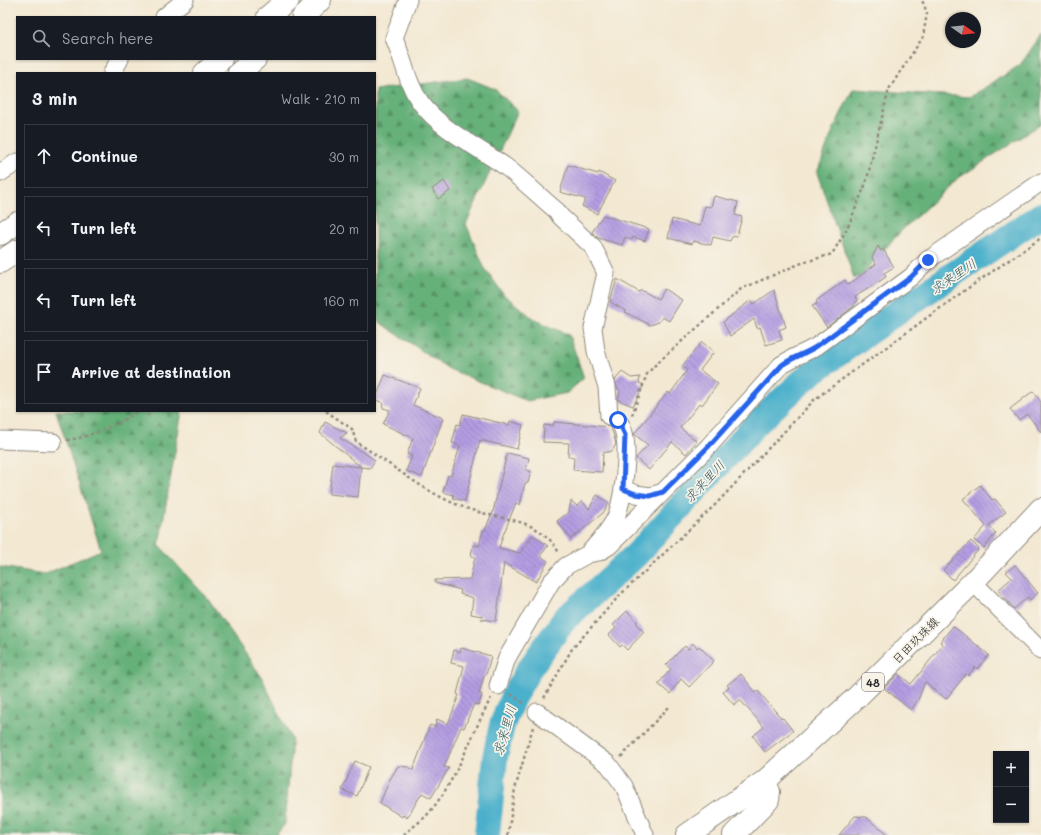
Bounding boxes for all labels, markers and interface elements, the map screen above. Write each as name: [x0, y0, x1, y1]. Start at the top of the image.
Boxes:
north arrow: [945, 12, 981, 48]
search box: [16, 16, 376, 60]
icon: search: [30, 27, 52, 49]
text: Search here: [62, 28, 153, 48]
text: 3 min: [32, 87, 77, 109]
text: Walk · 210 m: [281, 90, 360, 107]
icon: ahead: [33, 145, 55, 167]
text: Continue: [71, 146, 138, 166]
text: 30 m: [329, 148, 359, 165]
icon: left: [33, 217, 55, 239]
text: Turn left: [71, 218, 136, 238]
text: 20 m: [329, 220, 359, 237]
route end: [919, 251, 937, 269]
water label: 求来里川: [927, 254, 979, 298]
icon: left: [33, 289, 55, 311]
text: Turn left: [71, 290, 136, 310]
text: 160 m: [323, 292, 359, 309]
icon: arrive: [33, 361, 55, 383]
text: Arrive at destination: [71, 362, 231, 382]
route start: [609, 411, 627, 429]
water label: 求来里川: [680, 456, 728, 506]
street label: 日田玖珠線: [888, 613, 942, 667]
road number: 48: [862, 673, 884, 691]
water label: 求来里川: [489, 703, 519, 757]
map controls: [993, 751, 1029, 823]
button: +: [993, 751, 1029, 787]
button: −: [993, 787, 1029, 823]

